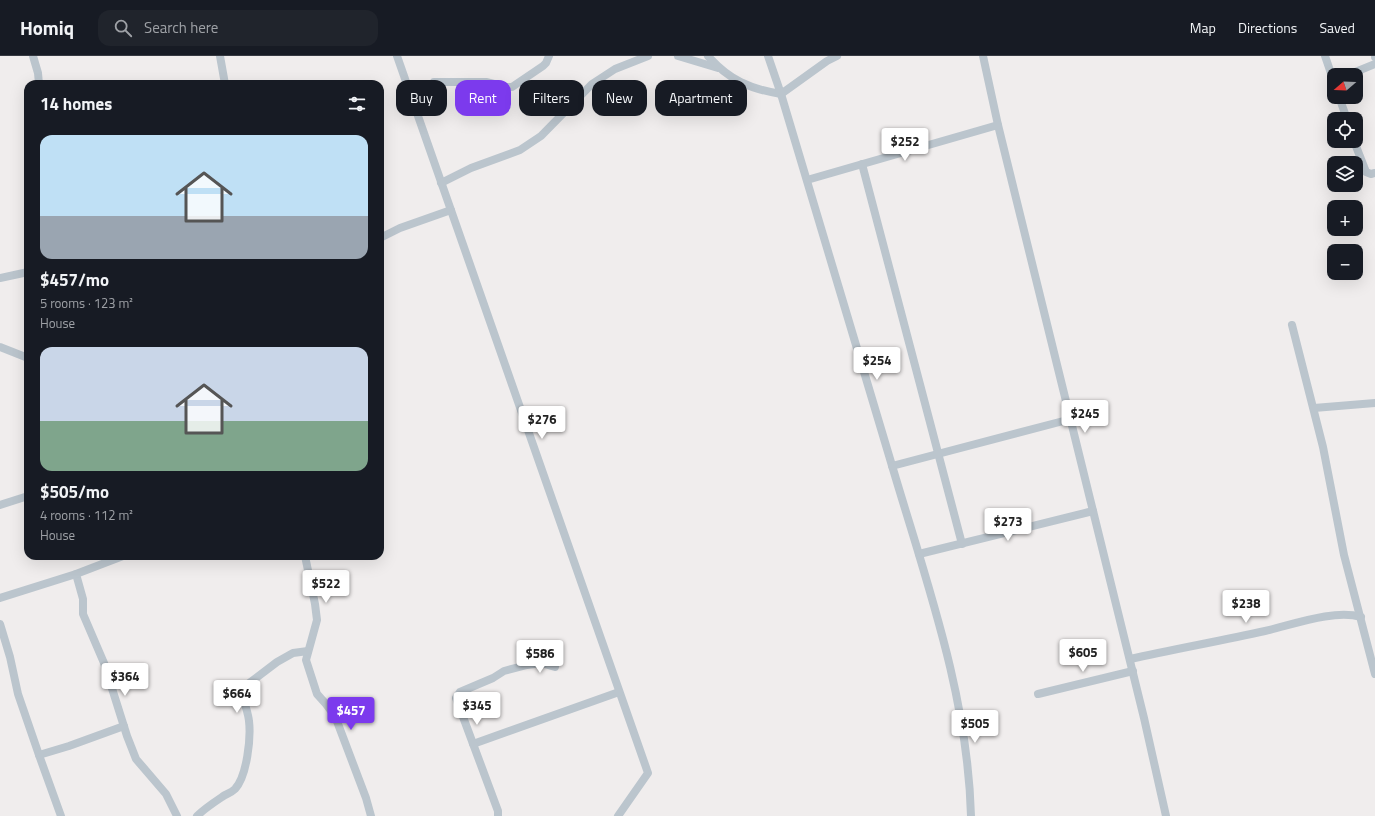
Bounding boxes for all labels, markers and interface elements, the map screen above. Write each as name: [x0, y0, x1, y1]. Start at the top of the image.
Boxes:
search box: [98, 10, 378, 46]
text: Homiq: [20, 13, 74, 42]
text: Search here: [144, 16, 218, 39]
icon: search: [112, 17, 134, 39]
text: Map: [1190, 17, 1216, 38]
text: Directions: [1238, 17, 1297, 38]
text: Saved: [1319, 17, 1355, 38]
north arrow: [1327, 68, 1363, 104]
map controls: [1327, 68, 1363, 280]
chip: Buy: [396, 80, 447, 116]
chip: Rent: [455, 80, 511, 116]
chip: Filters: [519, 80, 584, 116]
chip: New: [592, 80, 647, 116]
chip: Apartment: [655, 80, 747, 116]
text: 14 homes: [40, 91, 112, 117]
icon: filters: [346, 93, 368, 115]
button: locate: [1327, 112, 1363, 148]
pin: $252: [881, 128, 929, 162]
text: $252: [890, 131, 920, 151]
button: layers: [1327, 156, 1363, 192]
icon: home: [168, 161, 240, 233]
button: +: [1327, 200, 1363, 236]
button: −: [1327, 244, 1363, 280]
text: $457/mo: [40, 267, 109, 293]
text: 5 rooms · 123 m²: [40, 293, 133, 313]
text: House: [40, 313, 75, 333]
pin: $254: [853, 347, 901, 381]
text: $254: [862, 350, 892, 370]
icon: home: [168, 373, 240, 445]
pin: $245: [1061, 400, 1109, 434]
text: $245: [1070, 403, 1100, 423]
pin: $276: [518, 406, 566, 440]
text: $276: [527, 409, 557, 429]
text: $505/mo: [40, 479, 109, 505]
text: 4 rooms · 112 m²: [40, 505, 133, 525]
pin: $273: [984, 508, 1032, 542]
text: $273: [993, 511, 1023, 531]
text: House: [40, 525, 75, 545]
pin: $522: [302, 570, 350, 604]
text: $522: [311, 573, 341, 593]
pin: $238: [1222, 590, 1270, 624]
text: $238: [1231, 593, 1261, 613]
pin: $605: [1059, 639, 1107, 673]
pin: $586: [516, 640, 564, 674]
text: $605: [1068, 642, 1098, 662]
text: $586: [525, 643, 555, 663]
pin: $364: [101, 663, 149, 697]
text: $364: [110, 666, 140, 686]
pin: $664: [213, 680, 261, 714]
text: $664: [222, 683, 252, 703]
pin: $345: [453, 692, 501, 726]
text: $345: [462, 695, 492, 715]
pin: $457: [327, 697, 375, 731]
text: $457: [336, 700, 366, 720]
pin: $505: [951, 710, 999, 744]
text: $505: [960, 713, 990, 733]

